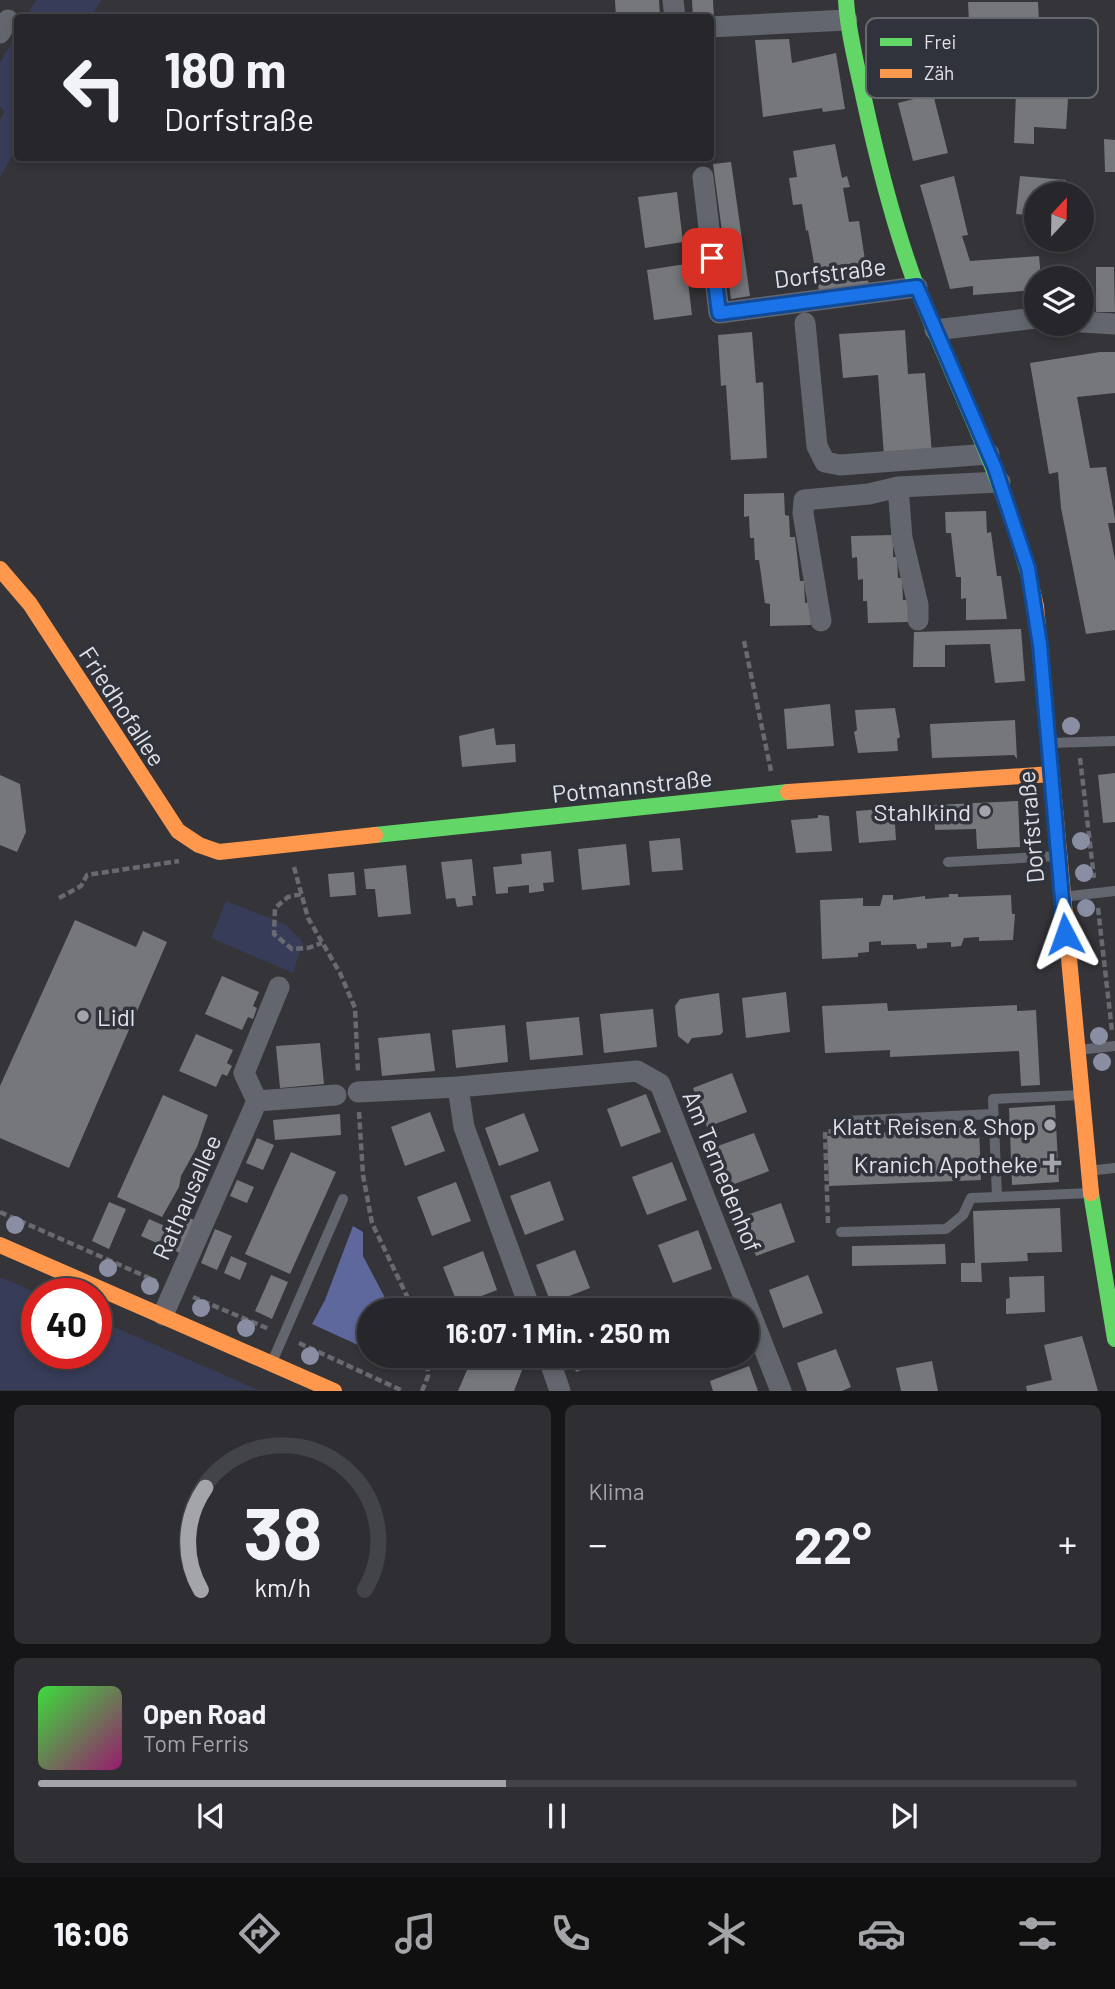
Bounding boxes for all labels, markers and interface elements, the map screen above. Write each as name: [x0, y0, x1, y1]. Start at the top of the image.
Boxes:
legend: [866, 18, 1098, 98]
text: Frei: [924, 30, 956, 53]
text: 180 m: [164, 39, 287, 98]
icon: left: [49, 42, 140, 133]
text: Zäh: [924, 61, 954, 84]
text: Dorfstraße: [164, 99, 314, 137]
north arrow: [1024, 182, 1094, 252]
map controls: [1024, 182, 1094, 336]
pin: [682, 228, 742, 288]
icon: arrive: [693, 239, 731, 277]
street label: Dorfstraße: [772, 251, 888, 293]
button: layers: [1024, 266, 1094, 336]
street label: Friedhofallee: [74, 641, 172, 771]
street label: Potmannstraße: [551, 762, 713, 808]
street label: Dorfstraße: [1011, 770, 1049, 884]
place label: Stahlkind: [873, 797, 971, 826]
marker: Stahlkind: [977, 803, 993, 819]
position arrow: [1028, 897, 1102, 971]
place label: Lidl: [97, 1002, 135, 1031]
marker: Lidl: [75, 1008, 91, 1024]
street label: Am Ternedenhof: [677, 1086, 769, 1256]
place label: Klatt Reisen & Shop: [832, 1111, 1036, 1140]
marker: Klatt Reisen & Shop: [1042, 1117, 1058, 1133]
street label: Rathausallee: [145, 1130, 227, 1264]
place label: Kranich Apotheke: [854, 1149, 1038, 1178]
marker: Kranich Apotheke: [1044, 1155, 1060, 1171]
speed limit sign: 40: [21, 1278, 112, 1369]
text: 16:07 · 1 Min. · 250 m: [446, 1317, 670, 1348]
text: Klima: [589, 1477, 644, 1505]
text: 38: [243, 1488, 322, 1576]
text: 22°: [794, 1512, 872, 1574]
text: −: [589, 1520, 608, 1566]
text: +: [1058, 1520, 1077, 1566]
text: km/h: [254, 1572, 311, 1602]
text: Open Road: [143, 1698, 266, 1729]
text: Tom Ferris: [143, 1729, 249, 1757]
icon: previous: [192, 1797, 230, 1835]
icon: pause: [538, 1797, 576, 1835]
icon: next: [885, 1797, 923, 1835]
icon: directions: [235, 1909, 284, 1958]
icon: music: [391, 1909, 440, 1958]
icon: phone: [546, 1909, 595, 1958]
icon: climate: [702, 1909, 751, 1958]
icon: car: [857, 1909, 906, 1958]
icon: filters: [1013, 1909, 1062, 1958]
text: 16:06: [53, 1914, 129, 1952]

